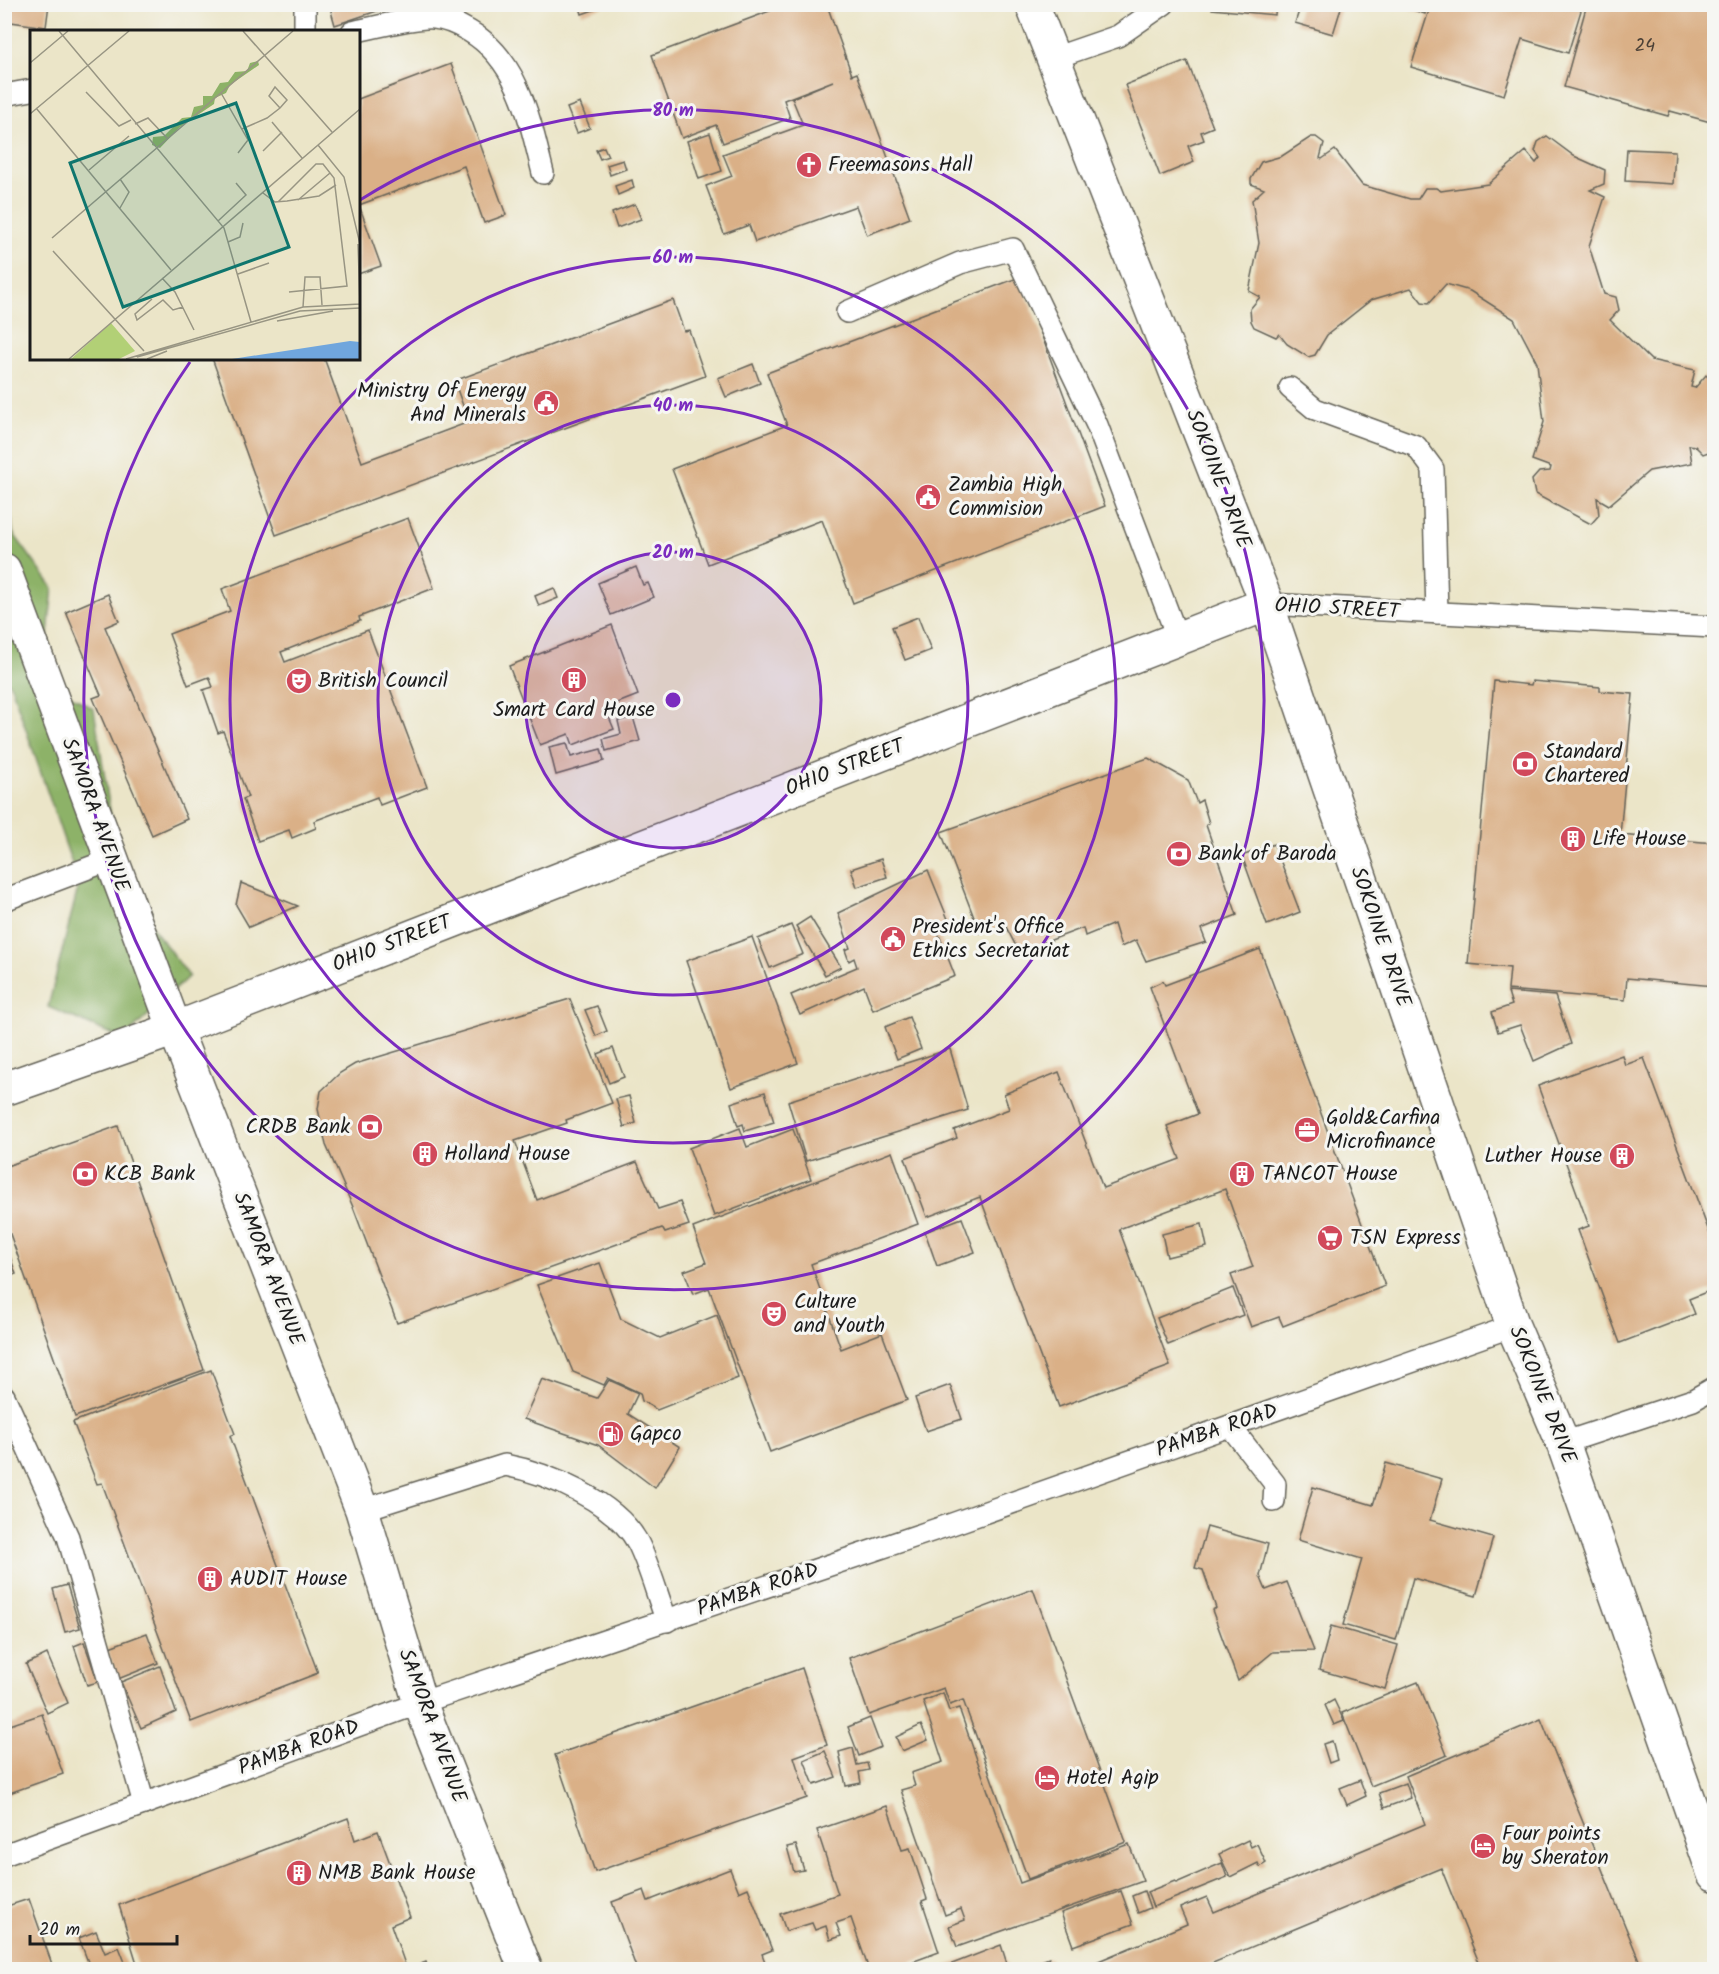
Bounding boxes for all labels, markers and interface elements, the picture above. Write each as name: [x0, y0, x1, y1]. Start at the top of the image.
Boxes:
inset map: [30, 30, 360, 360]
house number: 24: [1635, 32, 1655, 61]
text: 80 m: [652, 97, 694, 126]
place label: Freemasons Hall: [828, 149, 973, 182]
church icon: Freemasons Hall: [794, 150, 824, 180]
text: 60 m: [653, 244, 694, 273]
place label: Ministry Of Energy And Minerals: [357, 375, 526, 432]
public building icon: Ministry Of Energy And Minerals: [531, 388, 561, 418]
text: 40 m: [653, 392, 694, 421]
street label: SOKOINE DRIVE: [1176, 405, 1260, 554]
place label: Zambia High Commision: [948, 469, 1062, 526]
public building icon: Zambia High Commision: [913, 482, 943, 512]
text: 20 m: [652, 539, 694, 568]
street label: OHIO STREET: [1274, 589, 1402, 629]
place label: British Council: [318, 665, 448, 698]
building icon: Smart Card House: [559, 665, 589, 695]
theatre icon: British Council: [284, 666, 314, 696]
centre of rings: [663, 690, 683, 710]
place label: Smart Card House: [493, 694, 655, 727]
street label: OHIO STREET: [781, 730, 911, 806]
street label: SAMORA AVENUE: [52, 733, 138, 897]
place label: Standard Chartered: [1544, 736, 1630, 793]
bank icon: Standard Chartered: [1510, 749, 1540, 779]
place label: Life House: [1592, 823, 1687, 856]
building icon: Life House: [1558, 824, 1588, 854]
place label: Bank of Baroda: [1198, 838, 1337, 871]
bank icon: Bank of Baroda: [1164, 839, 1194, 869]
street label: SOKOINE DRIVE: [1341, 862, 1420, 1012]
street label: OHIO STREET: [328, 906, 458, 982]
place label: President's Office Ethics Secretariat: [912, 911, 1070, 968]
public building icon: President's Office Ethics Secretariat: [878, 924, 908, 954]
place label: Gold&Carfina Microfinance: [1326, 1102, 1440, 1159]
place label: CRDB Bank: [246, 1111, 350, 1144]
bank icon: CRDB Bank: [355, 1112, 385, 1142]
office icon: Gold&Carfina Microfinance: [1292, 1115, 1322, 1145]
place label: Holland House: [444, 1138, 570, 1171]
building icon: Holland House: [410, 1139, 440, 1169]
place label: Luther House: [1484, 1140, 1603, 1173]
building icon: Luther House: [1607, 1141, 1637, 1171]
place label: KCB Bank: [104, 1158, 195, 1191]
place label: TANCOT House: [1262, 1158, 1398, 1191]
bank icon: KCB Bank: [70, 1159, 100, 1189]
building icon: TANCOT House: [1227, 1159, 1257, 1189]
street label: SAMORA AVENUE: [224, 1187, 313, 1351]
place label: TSN Express: [1350, 1222, 1461, 1255]
supermarket icon: TSN Express: [1315, 1223, 1345, 1253]
place label: Culture and Youth: [794, 1286, 885, 1343]
theatre icon: Culture and Youth: [759, 1299, 789, 1329]
street label: SOKOINE DRIVE: [1499, 1321, 1585, 1470]
street label: PAMBA ROAD: [1152, 1395, 1282, 1467]
place label: Gapco: [630, 1418, 682, 1451]
fuel station icon: Gapco: [596, 1419, 626, 1449]
street label: PAMBA ROAD: [693, 1554, 823, 1626]
place label: AUDIT House: [230, 1563, 348, 1596]
building icon: AUDIT House: [195, 1564, 225, 1594]
street label: SAMORA AVENUE: [389, 1644, 475, 1808]
street label: PAMBA ROAD: [234, 1711, 364, 1785]
place label: Hotel Agip: [1066, 1762, 1159, 1795]
hotel icon: Hotel Agip: [1032, 1763, 1062, 1793]
place label: Four points by Sheraton: [1502, 1818, 1609, 1875]
hotel icon: Four points by Sheraton: [1468, 1831, 1498, 1861]
place label: NMB Bank House: [318, 1857, 476, 1890]
building icon: NMB Bank House: [284, 1858, 314, 1888]
scale bar: [30, 1908, 177, 1946]
text: 20 m: [39, 1916, 80, 1945]

